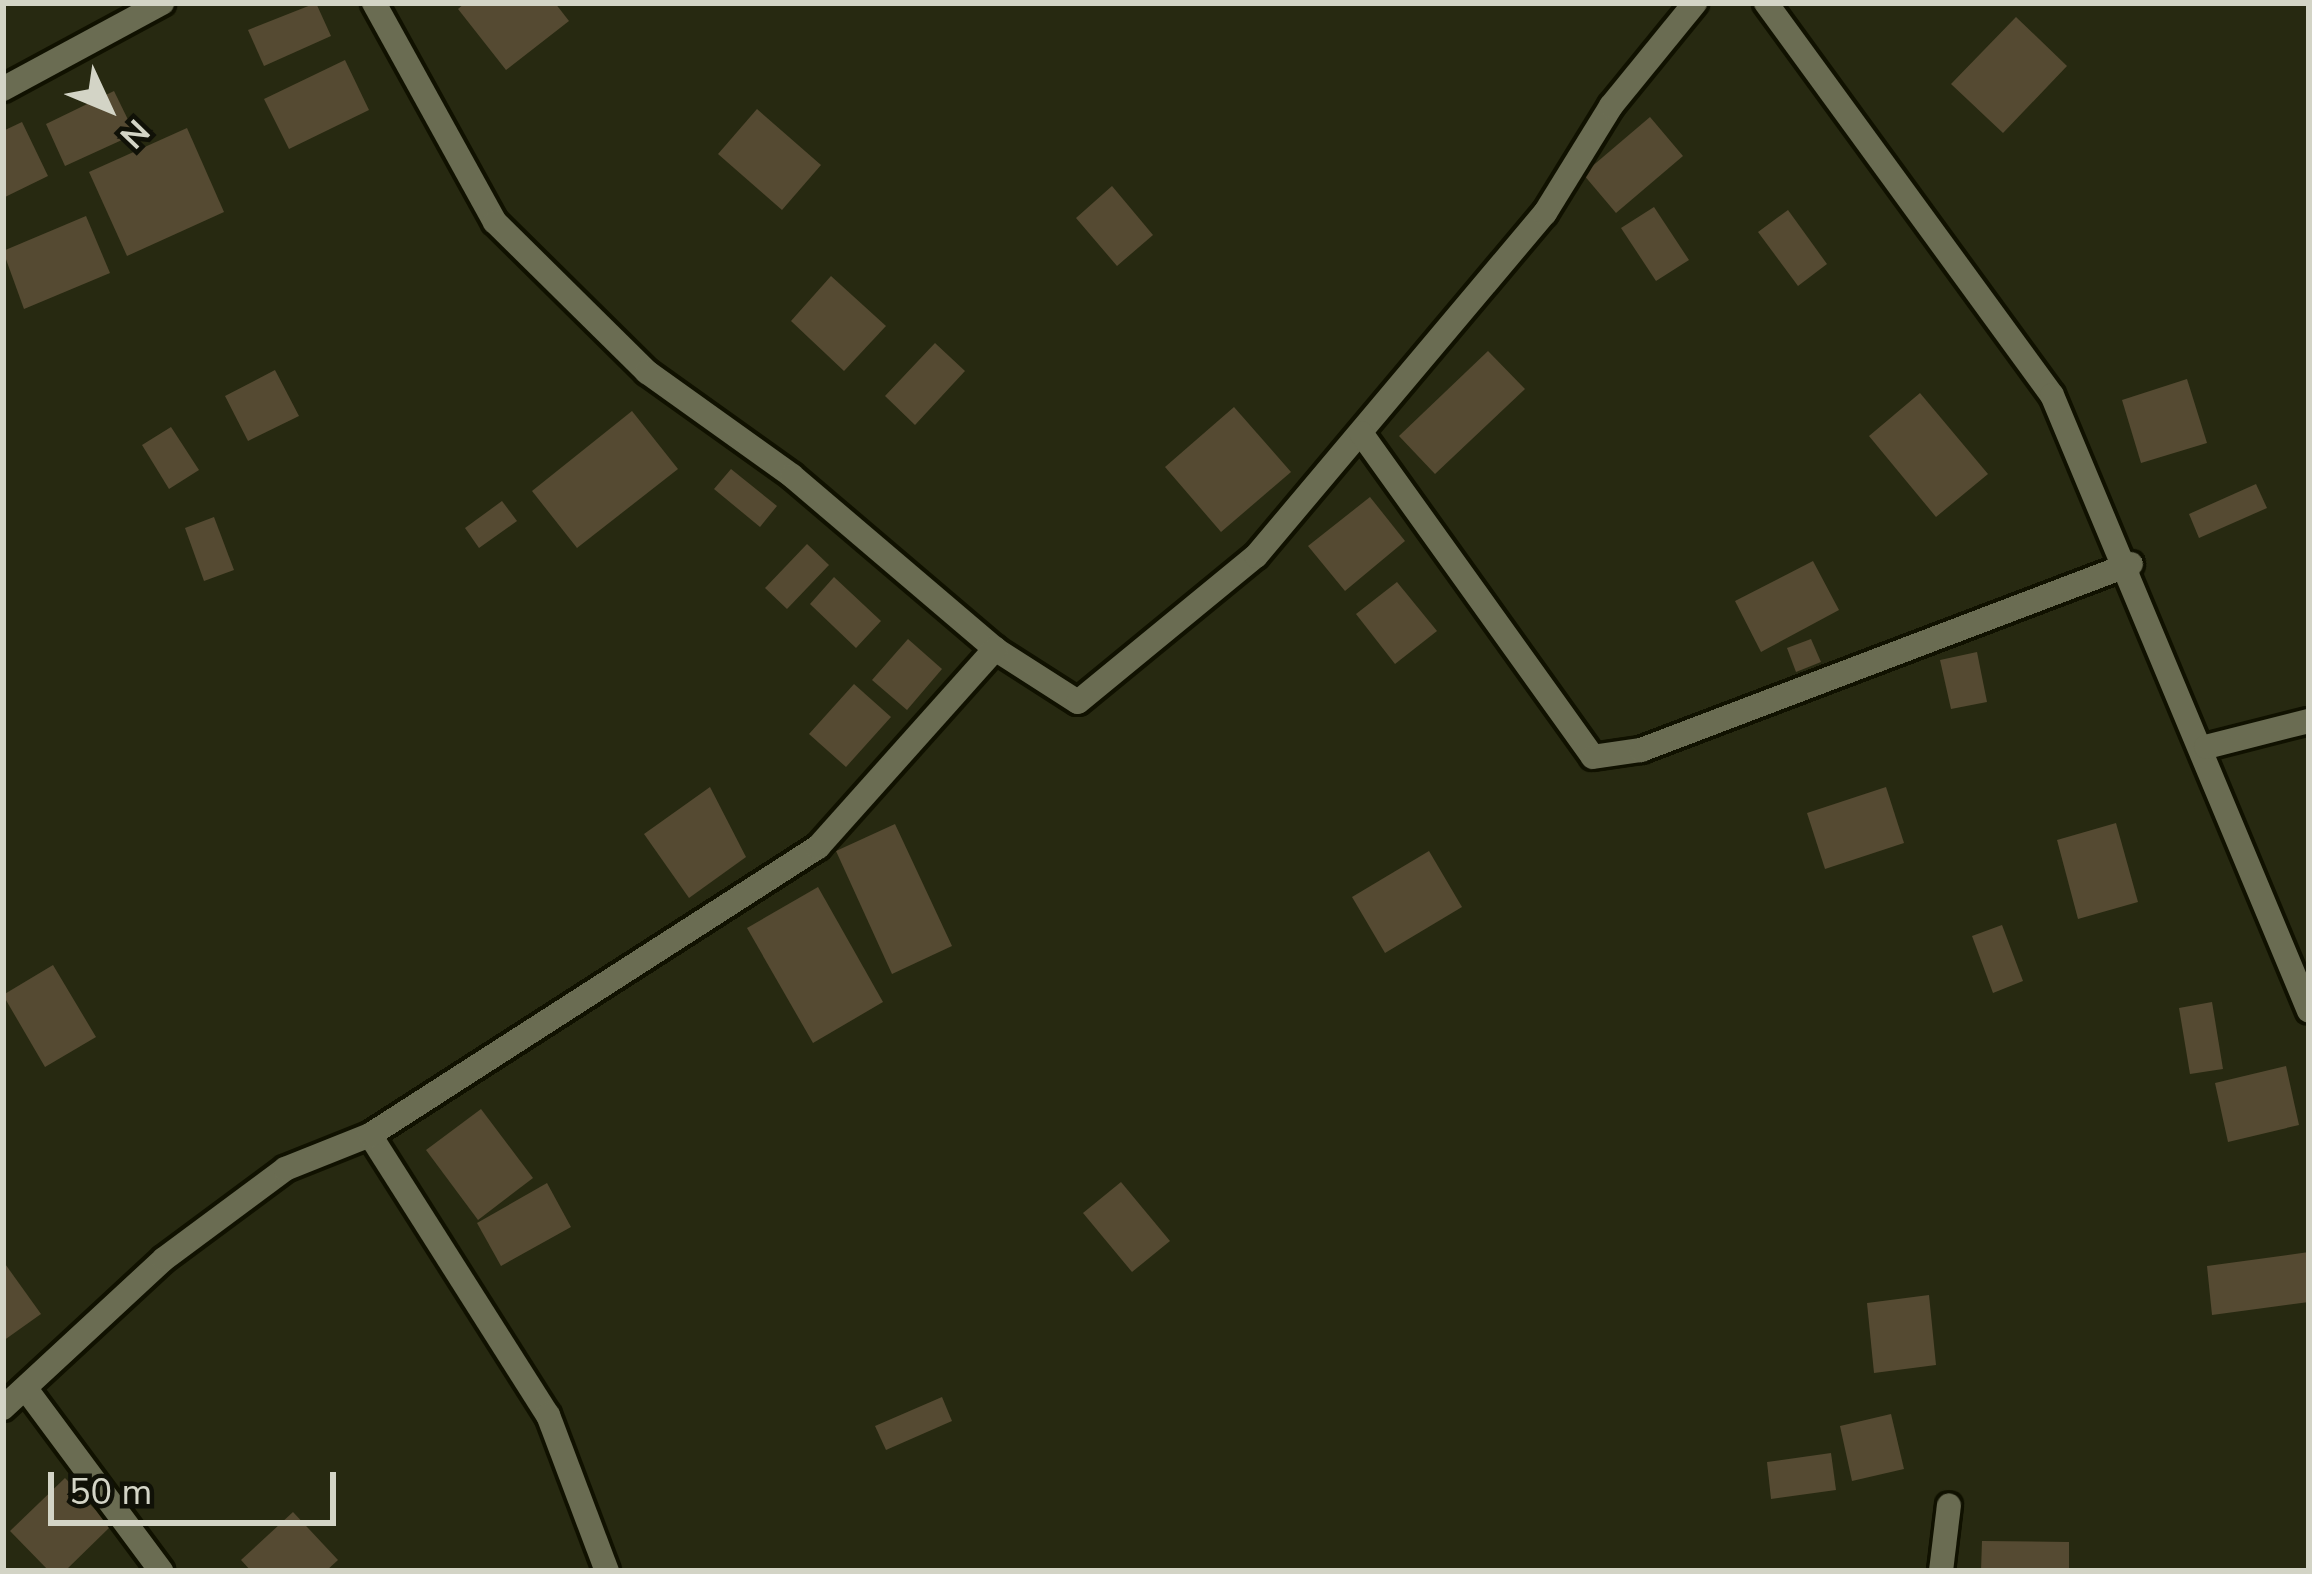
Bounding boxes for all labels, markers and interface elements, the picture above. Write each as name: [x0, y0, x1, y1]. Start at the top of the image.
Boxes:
north arrow: [48, 48, 168, 168]
text: N: [109, 109, 159, 158]
scale bar: [54, 1448, 342, 1522]
text: 50 m: [69, 1468, 152, 1517]

